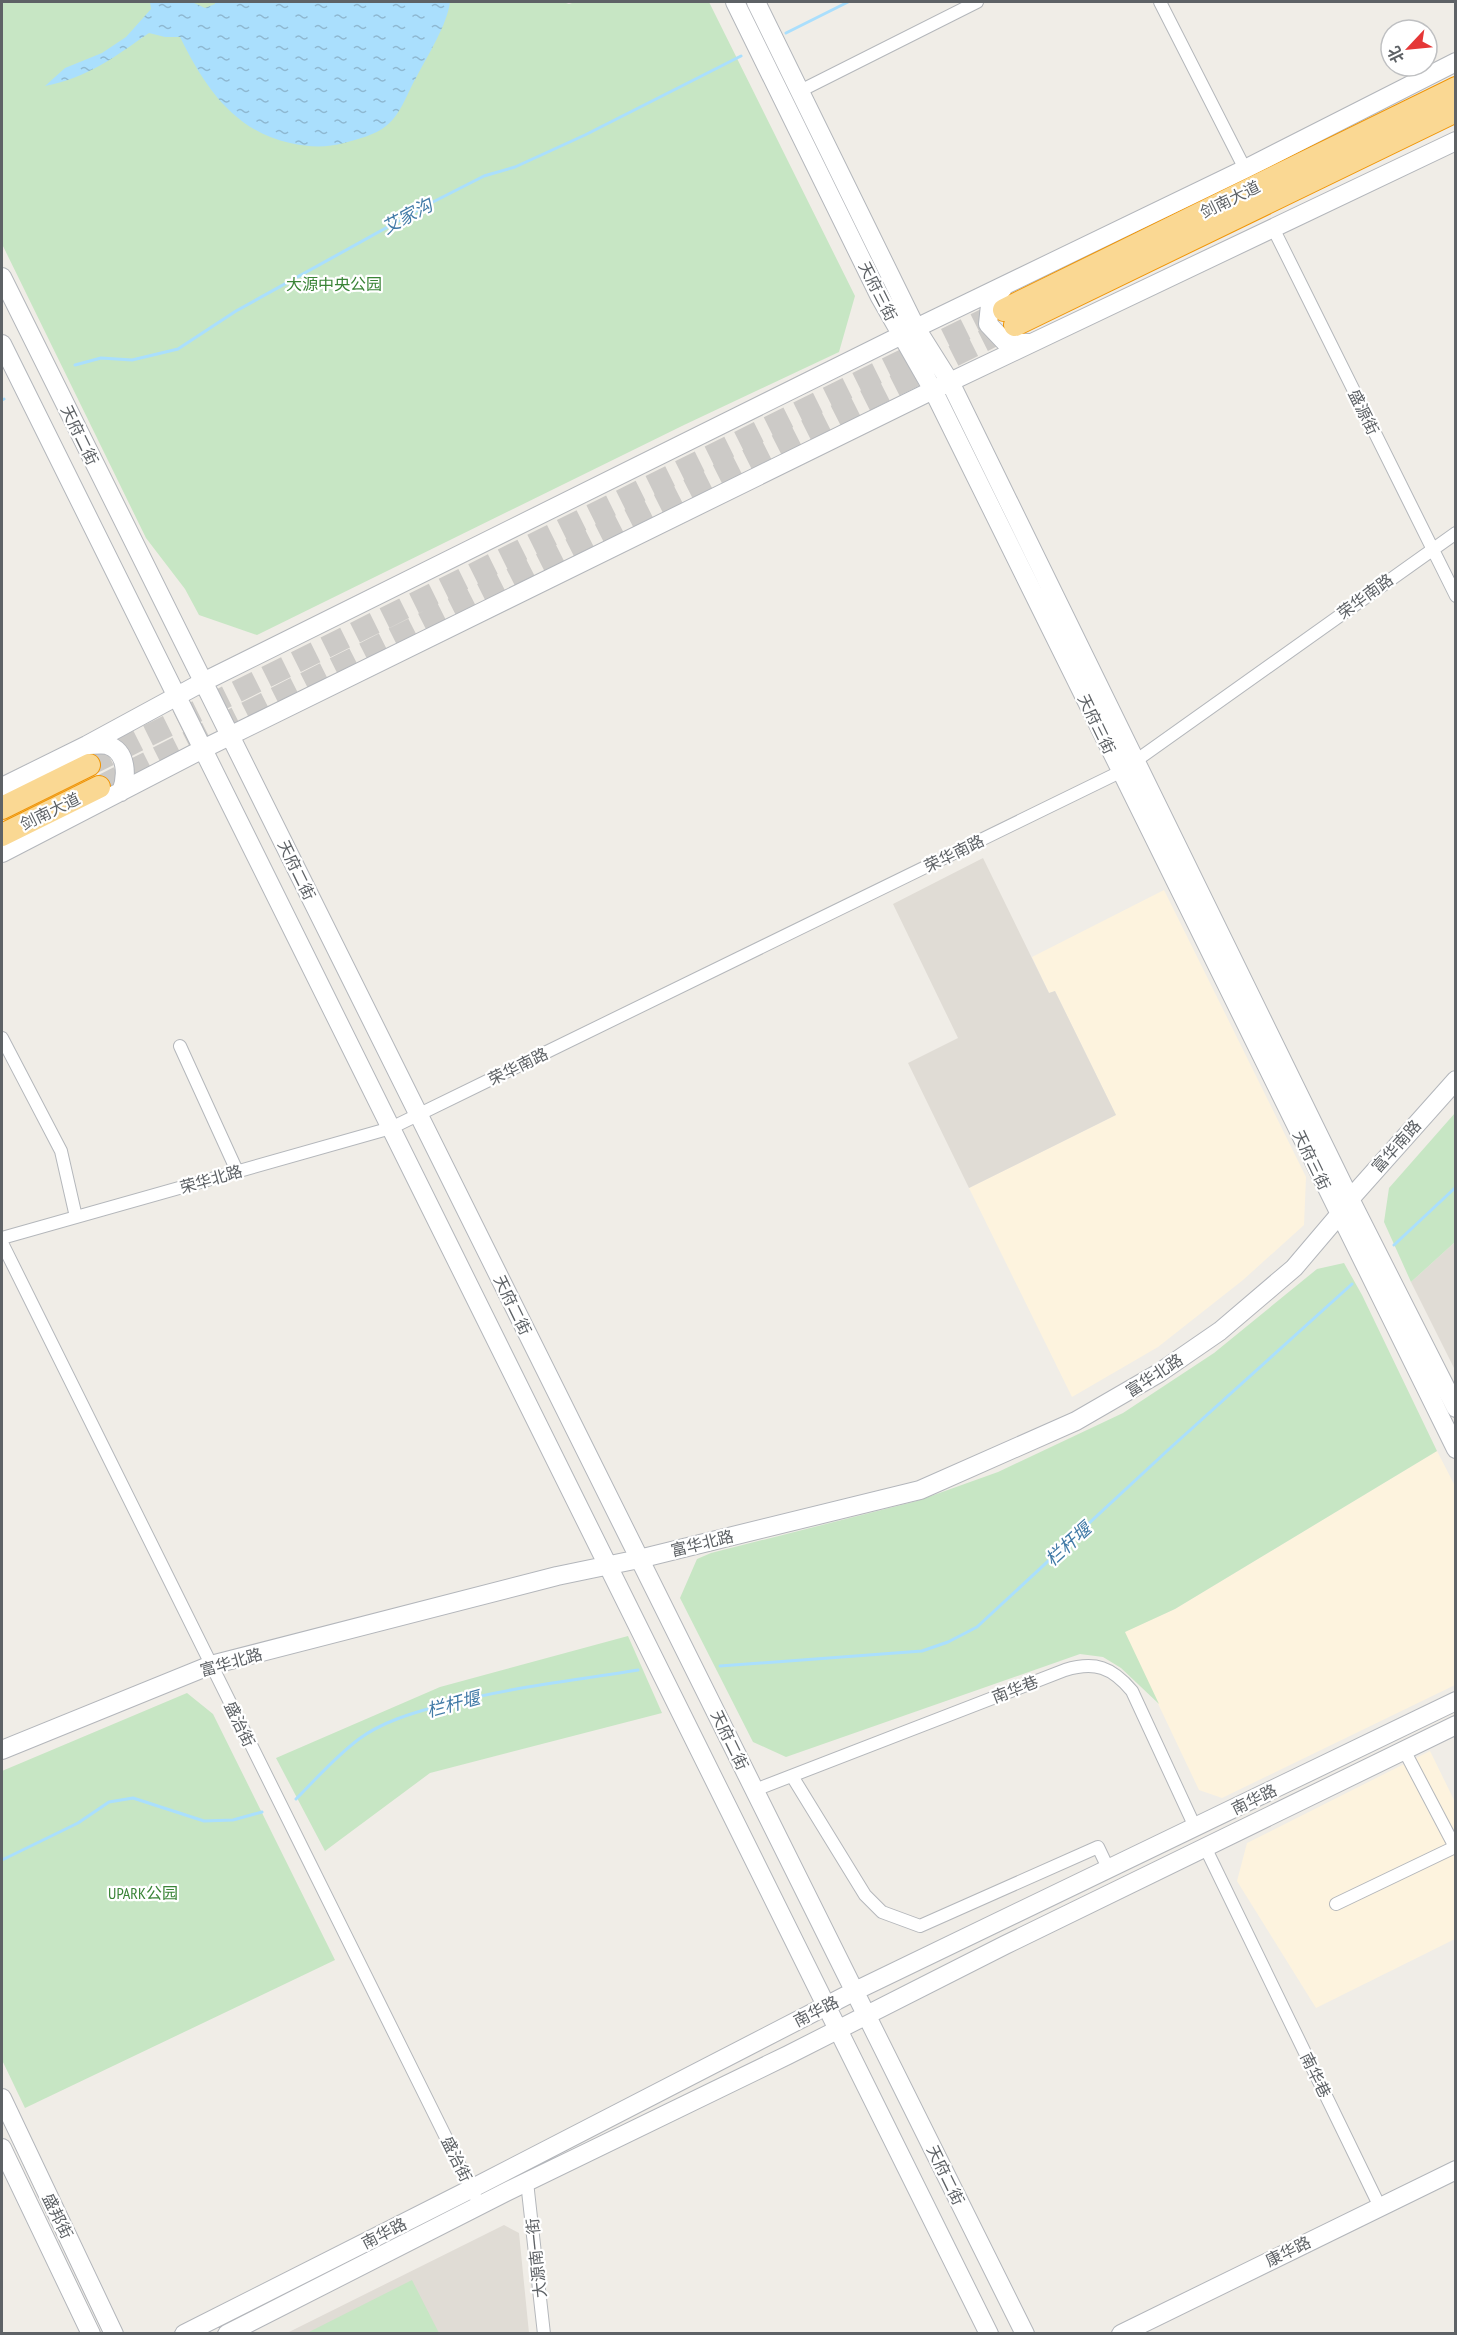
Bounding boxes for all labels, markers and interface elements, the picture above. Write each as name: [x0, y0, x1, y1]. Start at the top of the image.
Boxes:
north arrow: [1379, 18, 1439, 78]
text: 北: [1383, 43, 1408, 66]
street label: 剑南大道: [1197, 176, 1263, 222]
water label: 艾家沟: [378, 192, 438, 239]
street label: 天府三街: [855, 258, 901, 324]
park label: 大源中央公园: [286, 274, 382, 294]
street label: 盛源街: [1344, 386, 1384, 438]
street label: 天府二街: [57, 402, 103, 468]
street label: 荣华南路: [1333, 569, 1397, 623]
street label: 天府三街: [1074, 691, 1120, 757]
street label: 剑南大道: [17, 788, 83, 834]
street label: 荣华南路: [921, 830, 987, 876]
street label: 天府二街: [274, 837, 320, 903]
street label: 荣华南路: [485, 1043, 551, 1089]
street label: 富华南路: [1367, 1116, 1425, 1176]
street label: 天府三街: [1289, 1127, 1335, 1193]
street label: 荣华北路: [177, 1161, 245, 1197]
street label: 天府二街: [490, 1272, 536, 1338]
street label: 富华北路: [1122, 1349, 1186, 1401]
water label: 栏杆堰: [1040, 1515, 1098, 1571]
street label: 富华北路: [669, 1526, 735, 1560]
street label: 富华北路: [197, 1644, 265, 1680]
street label: 南华巷: [989, 1671, 1041, 1707]
water label: 栏杆堰: [424, 1685, 485, 1722]
street label: 盛治街: [220, 1698, 260, 1750]
street label: 天府二街: [707, 1707, 753, 1773]
street label: 南华路: [1228, 1779, 1280, 1819]
park label: UPARK公园: [108, 1883, 178, 1903]
street label: 南华路: [790, 1991, 842, 2031]
street label: 南华巷: [1296, 2049, 1336, 2101]
street label: 盛治街: [437, 2133, 477, 2185]
street label: 天府二街: [923, 2142, 969, 2208]
street label: 盛邦街: [38, 2190, 78, 2242]
street label: 南华路: [358, 2213, 410, 2253]
street label: 大源南一街: [522, 2217, 550, 2299]
street label: 康华路: [1262, 2231, 1314, 2271]

